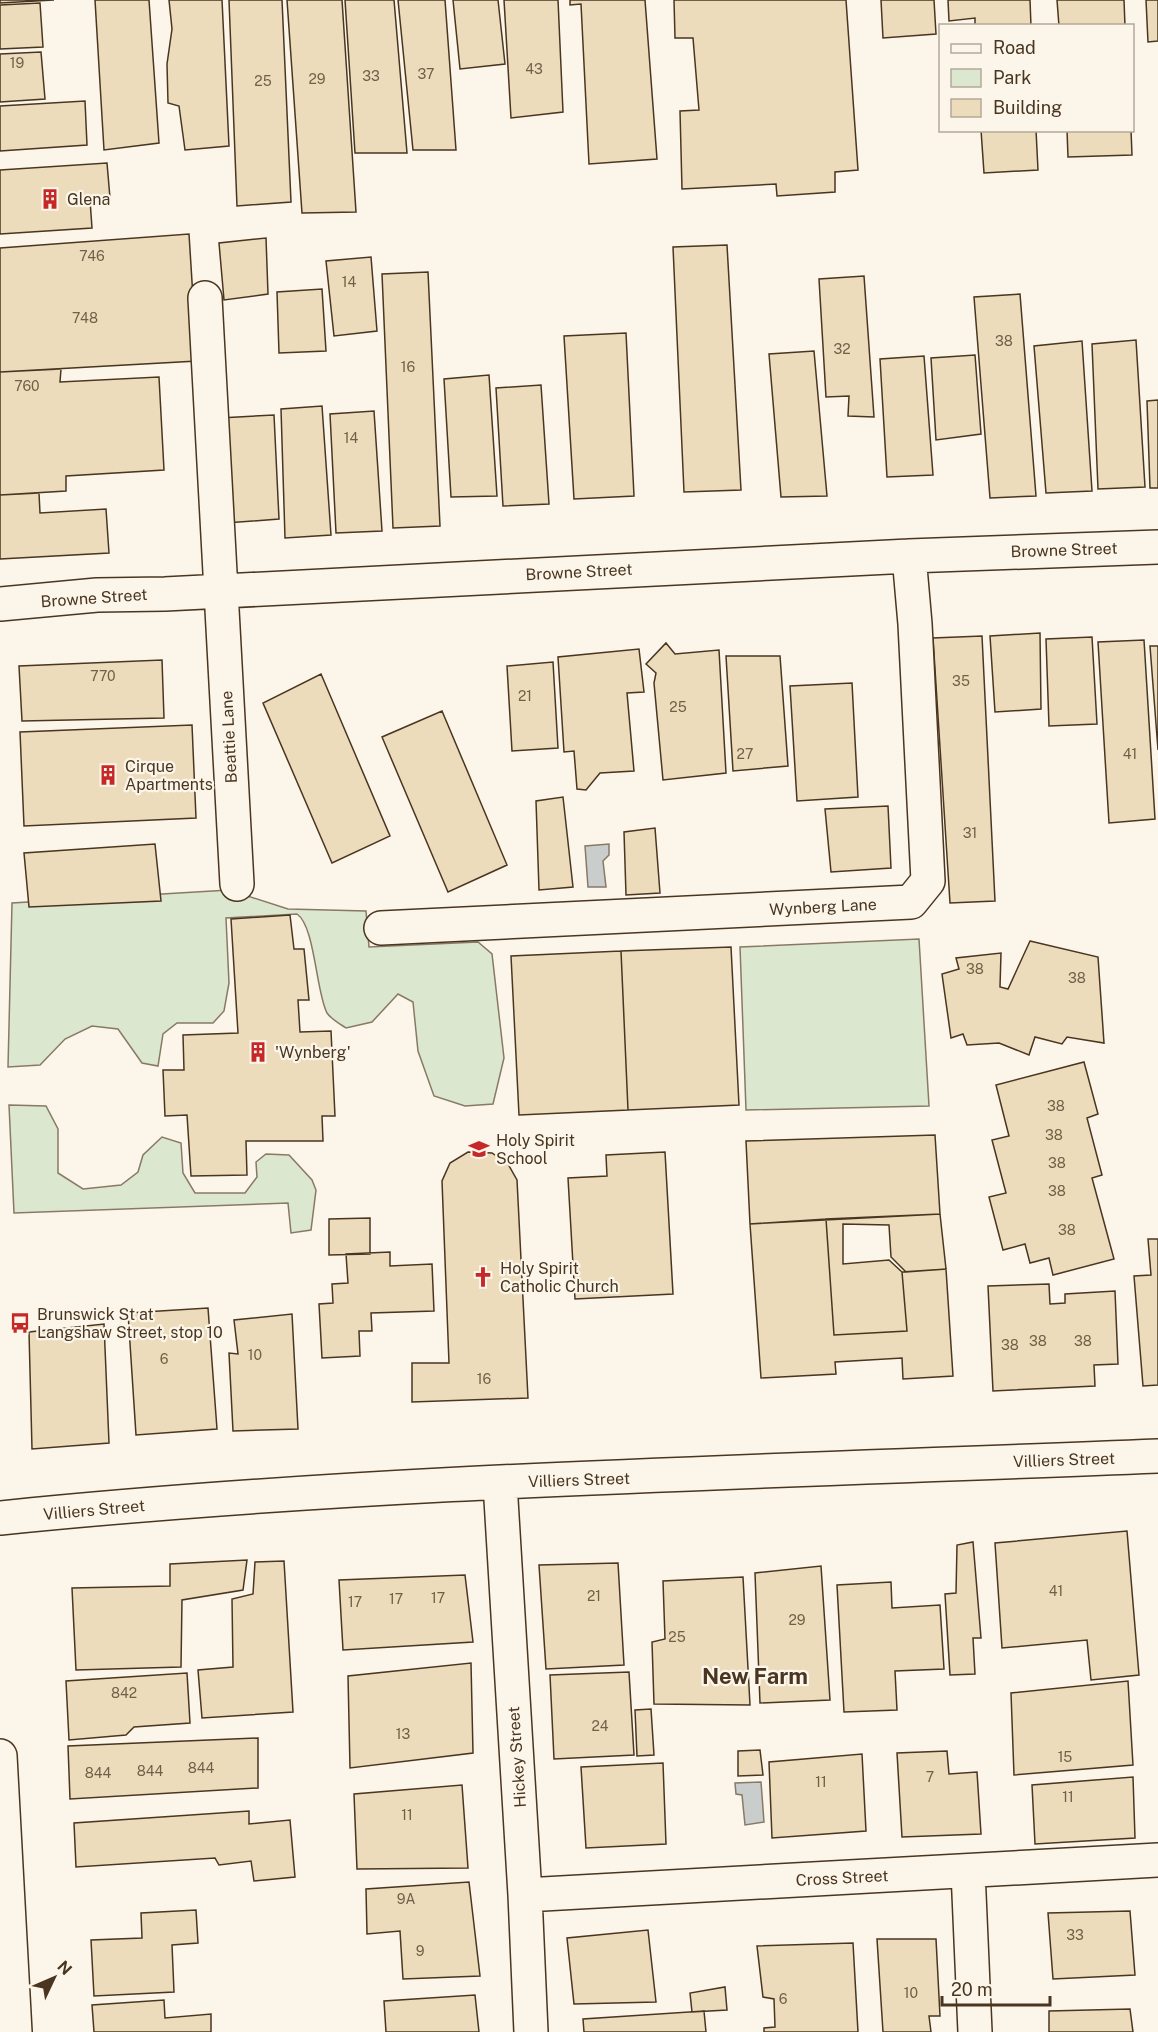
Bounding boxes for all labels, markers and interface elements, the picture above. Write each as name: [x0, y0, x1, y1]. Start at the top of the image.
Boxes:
legend: [939, 24, 1134, 132]
text: Road: [993, 37, 1036, 58]
house number: 19: [10, 55, 24, 71]
house number: 43: [525, 61, 543, 77]
house number: 37: [418, 66, 434, 82]
text: Park: [993, 67, 1031, 88]
house number: 33: [362, 68, 380, 84]
house number: 29: [308, 71, 326, 87]
house number: 25: [254, 73, 272, 89]
text: Building: [993, 97, 1062, 118]
building icon: Glena: [38, 187, 62, 211]
place label: Glena: [67, 190, 110, 209]
house number: 746: [79, 248, 105, 264]
house number: 14: [342, 274, 356, 290]
house number: 748: [72, 310, 98, 326]
house number: 38: [995, 333, 1013, 349]
house number: 32: [833, 341, 851, 357]
house number: 16: [401, 359, 415, 375]
house number: 760: [14, 378, 40, 394]
house number: 14: [344, 430, 358, 446]
street label: Browne Street: [1010, 539, 1118, 561]
street label: Browne Street: [525, 560, 633, 584]
street label: Browne Street: [40, 585, 148, 611]
house number: 770: [90, 668, 116, 684]
house number: 35: [952, 673, 970, 689]
house number: 21: [518, 688, 532, 704]
street label: Beattie Lane: [217, 690, 241, 784]
house number: 25: [669, 699, 687, 715]
house number: 27: [737, 746, 753, 762]
house number: 41: [1123, 746, 1137, 762]
place label: Cirque Apartments: [125, 757, 213, 794]
building icon: Cirque Apartments: [96, 763, 120, 787]
house number: 31: [963, 825, 977, 841]
street label: Wynberg Lane: [769, 895, 877, 919]
house number: 38: [966, 961, 984, 977]
house number: 38: [1068, 970, 1086, 986]
building icon: 'Wynberg': [246, 1040, 270, 1064]
place label: 'Wynberg': [275, 1043, 351, 1062]
house number: 38: [1047, 1098, 1065, 1114]
house number: 38: [1045, 1127, 1063, 1143]
place label: Holy Spirit School: [496, 1131, 575, 1168]
school or university icon: Holy Spirit School: [467, 1137, 491, 1161]
house number: 38: [1048, 1155, 1066, 1171]
house number: 38: [1048, 1183, 1066, 1199]
house number: 38: [1058, 1222, 1076, 1238]
place label: Holy Spirit Catholic Church: [500, 1259, 619, 1296]
church icon: Holy Spirit Catholic Church: [471, 1265, 495, 1289]
place label: Brunswick St at Langshaw Street, stop 10: [37, 1305, 223, 1342]
bus stop icon: Brunswick St at Langshaw Street, stop 10: [8, 1311, 32, 1335]
house number: 38: [1029, 1333, 1047, 1349]
house number: 38: [1074, 1333, 1092, 1349]
house number: 38: [1001, 1337, 1019, 1353]
house number: 10: [248, 1347, 262, 1363]
house number: 6: [160, 1351, 169, 1367]
house number: 16: [477, 1371, 491, 1387]
street label: Villiers Street: [1013, 1449, 1115, 1471]
street label: Villiers Street: [528, 1469, 630, 1491]
street label: Villiers Street: [42, 1496, 146, 1524]
house number: 41: [1049, 1583, 1063, 1599]
house number: 21: [587, 1588, 601, 1604]
house number: 17: [431, 1590, 445, 1606]
house number: 17: [389, 1591, 403, 1607]
house number: 17: [348, 1594, 362, 1610]
house number: 29: [788, 1612, 806, 1628]
house number: 25: [668, 1629, 686, 1645]
district label: New Farm: [702, 1663, 808, 1689]
house number: 842: [111, 1685, 137, 1701]
street label: Hickey Street: [504, 1706, 530, 1808]
house number: 24: [591, 1718, 609, 1734]
house number: 13: [396, 1726, 410, 1742]
house number: 15: [1058, 1749, 1072, 1765]
house number: 844: [188, 1760, 215, 1776]
house number: 844: [137, 1763, 164, 1779]
house number: 844: [85, 1765, 112, 1781]
house number: 7: [926, 1769, 934, 1785]
house number: 11: [815, 1774, 827, 1790]
house number: 11: [1062, 1789, 1074, 1805]
house number: 11: [401, 1807, 413, 1823]
street label: Cross Street: [795, 1866, 889, 1890]
house number: 9A: [397, 1891, 415, 1907]
house number: 33: [1066, 1927, 1084, 1943]
house number: 9: [416, 1943, 425, 1959]
north arrow: [24, 1948, 84, 2008]
text: N: [53, 1957, 76, 1979]
scale bar: [942, 1969, 1050, 2007]
text: 20 m: [951, 1979, 993, 2000]
house number: 10: [904, 1985, 918, 2001]
house number: 6: [779, 1991, 788, 2007]

